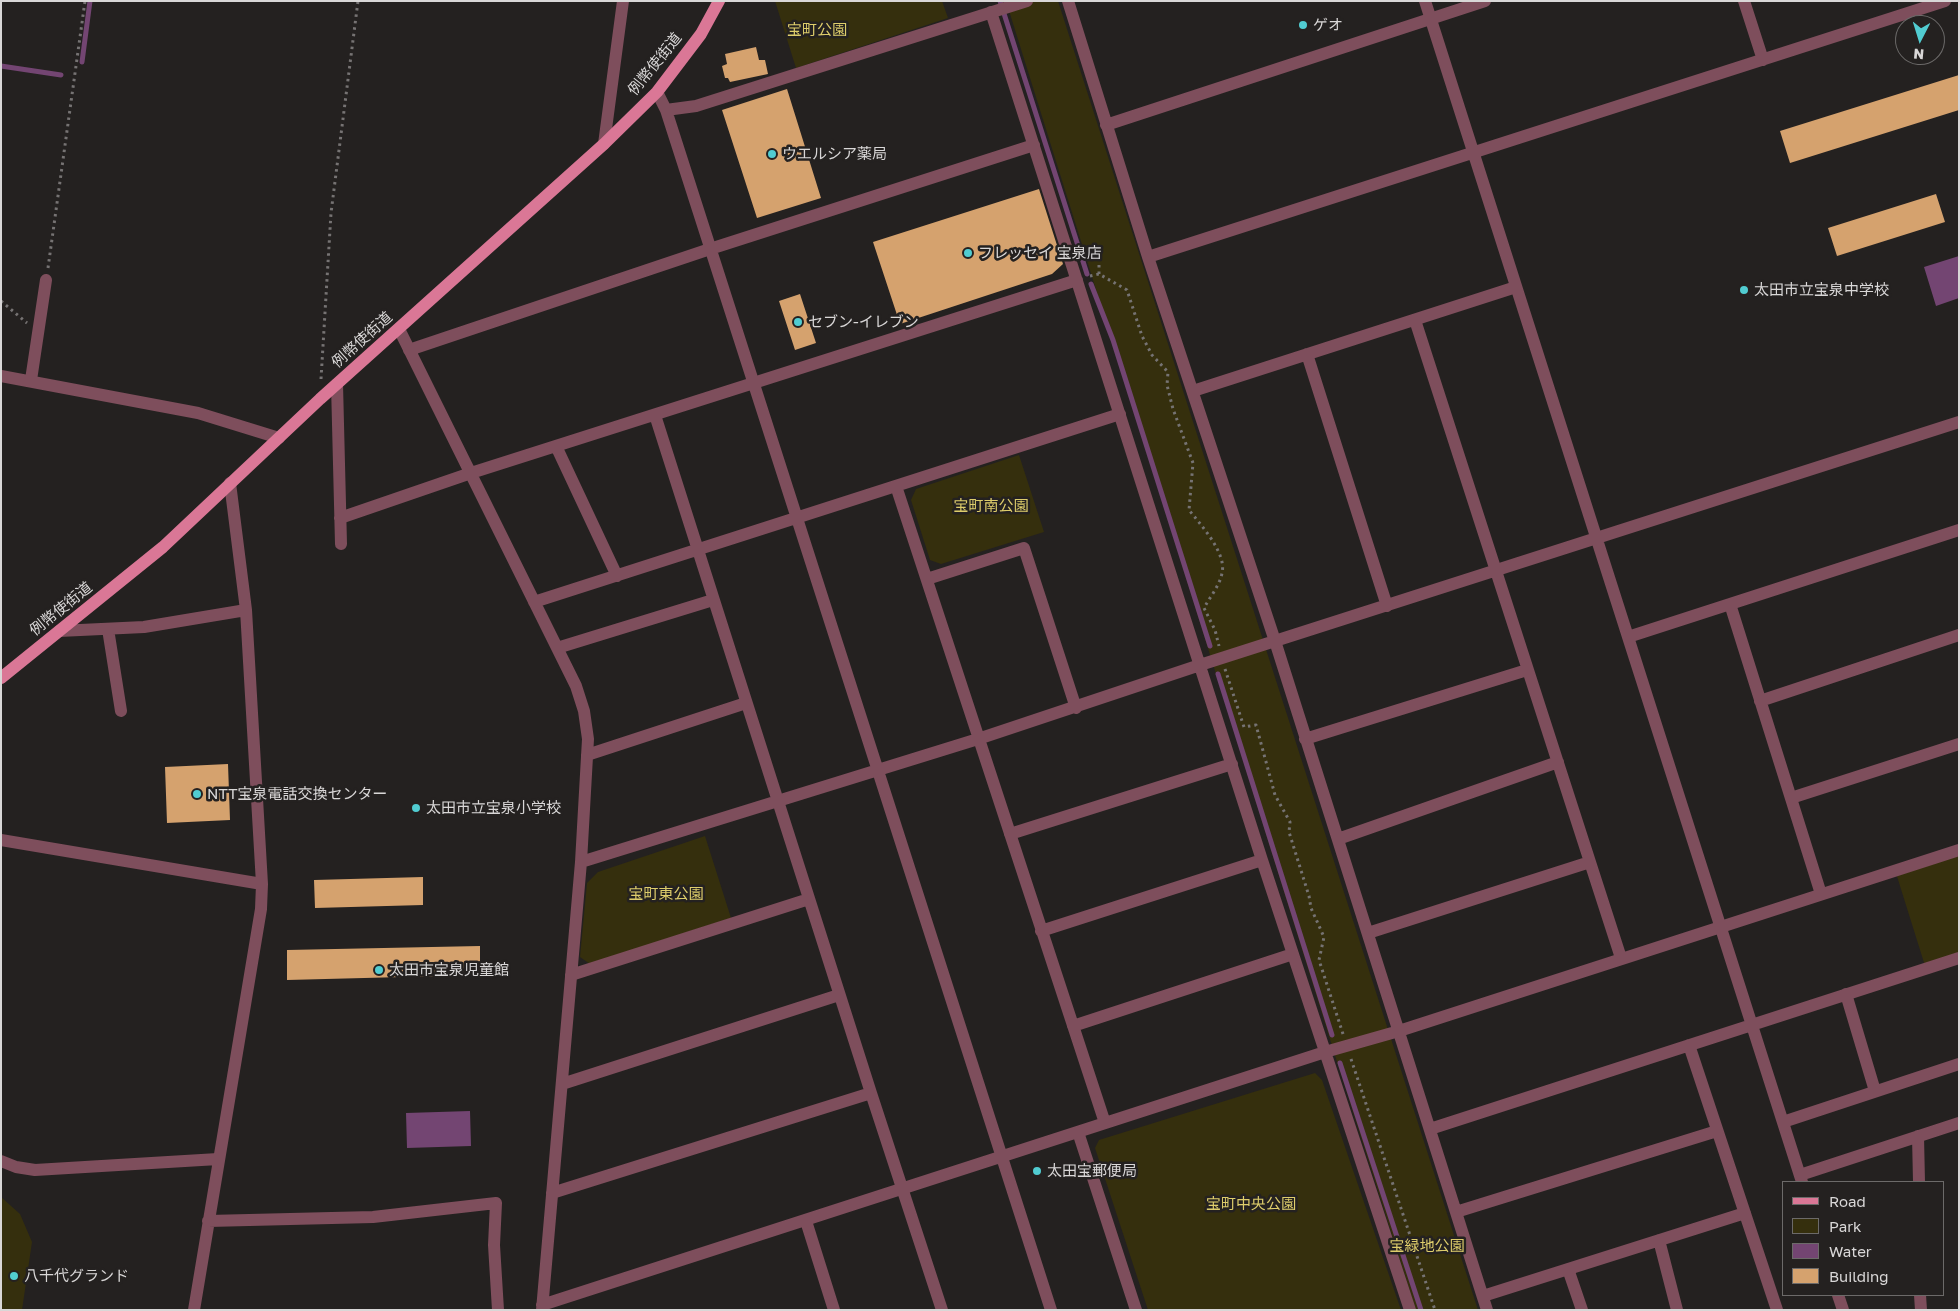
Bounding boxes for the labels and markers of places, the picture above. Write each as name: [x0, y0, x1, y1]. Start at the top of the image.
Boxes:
place label: ゲオ: [1313, 16, 1343, 34]
marker: ゲオ: [1297, 19, 1309, 31]
place label: ウエルシア薬局: [782, 145, 887, 163]
marker: ウエルシア薬局: [766, 148, 778, 160]
place label: フレッセイ 宝泉店: [978, 244, 1102, 262]
marker: フレッセイ 宝泉店: [962, 247, 974, 259]
place label: 太田市立宝泉中学校: [1754, 281, 1889, 299]
marker: 太田市立宝泉中学校: [1738, 284, 1750, 296]
place label: セブン-イレブン: [808, 313, 919, 331]
marker: セブン-イレブン: [792, 316, 804, 328]
place label: NTT宝泉電話交換センター: [207, 785, 388, 803]
marker: NTT宝泉電話交換センター: [191, 788, 203, 800]
place label: 太田市立宝泉小学校: [426, 799, 561, 817]
marker: 太田市立宝泉小学校: [410, 802, 422, 814]
place label: 太田市宝泉児童館: [389, 961, 509, 979]
marker: 太田市宝泉児童館: [373, 964, 385, 976]
place label: 太田宝郵便局: [1047, 1162, 1137, 1180]
marker: 太田宝郵便局: [1031, 1165, 1043, 1177]
place label: 八千代グランド: [24, 1267, 129, 1285]
marker: 八千代グランド: [8, 1270, 20, 1282]

